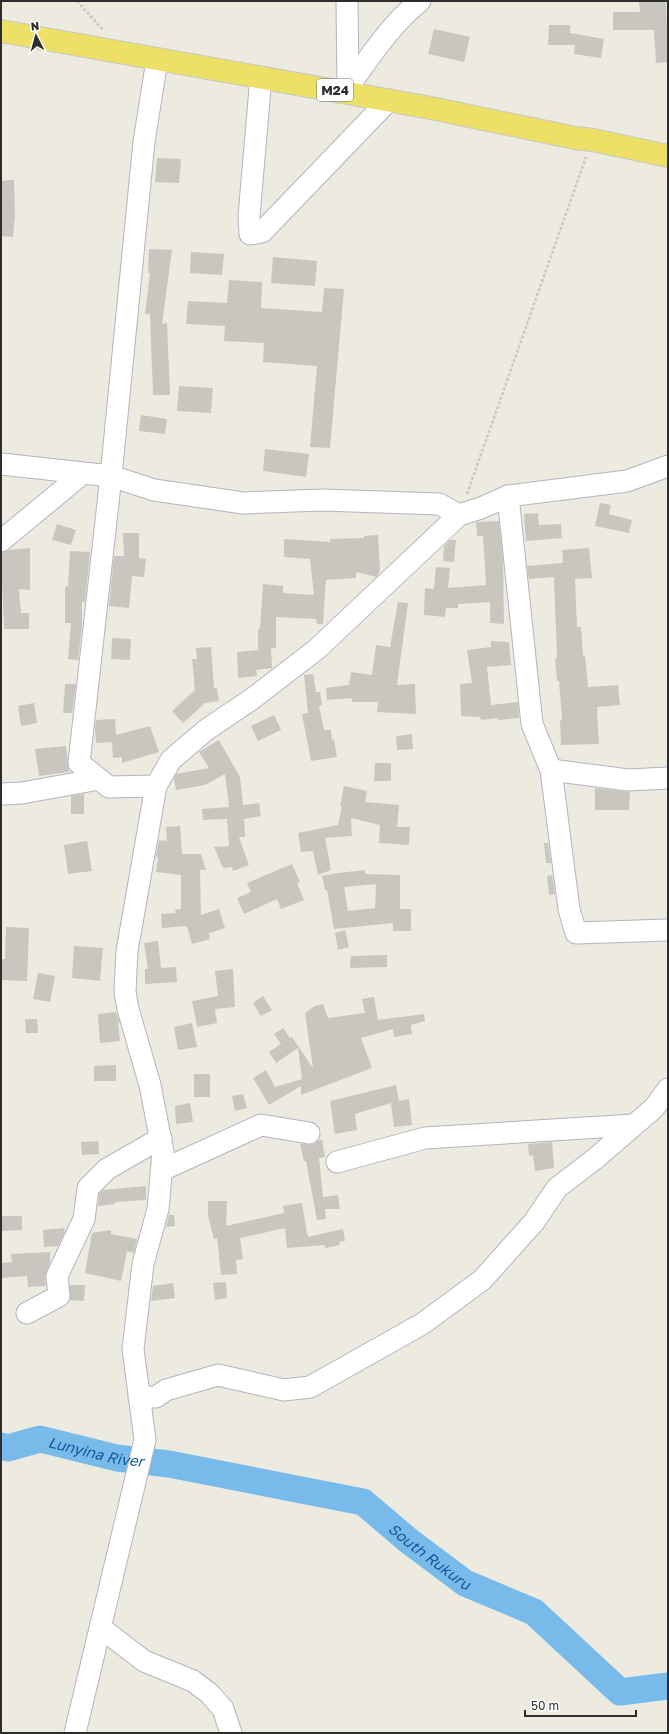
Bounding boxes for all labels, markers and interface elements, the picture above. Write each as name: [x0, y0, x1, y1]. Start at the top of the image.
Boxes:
north arrow: [16, 16, 56, 56]
text: N: [30, 19, 40, 32]
road number: M24: [317, 79, 353, 101]
water label: Lunyina River: [47, 1432, 147, 1470]
water label: South Rukuru: [385, 1519, 474, 1594]
scale bar: [525, 1692, 636, 1718]
text: 50 m: [531, 1698, 559, 1713]

